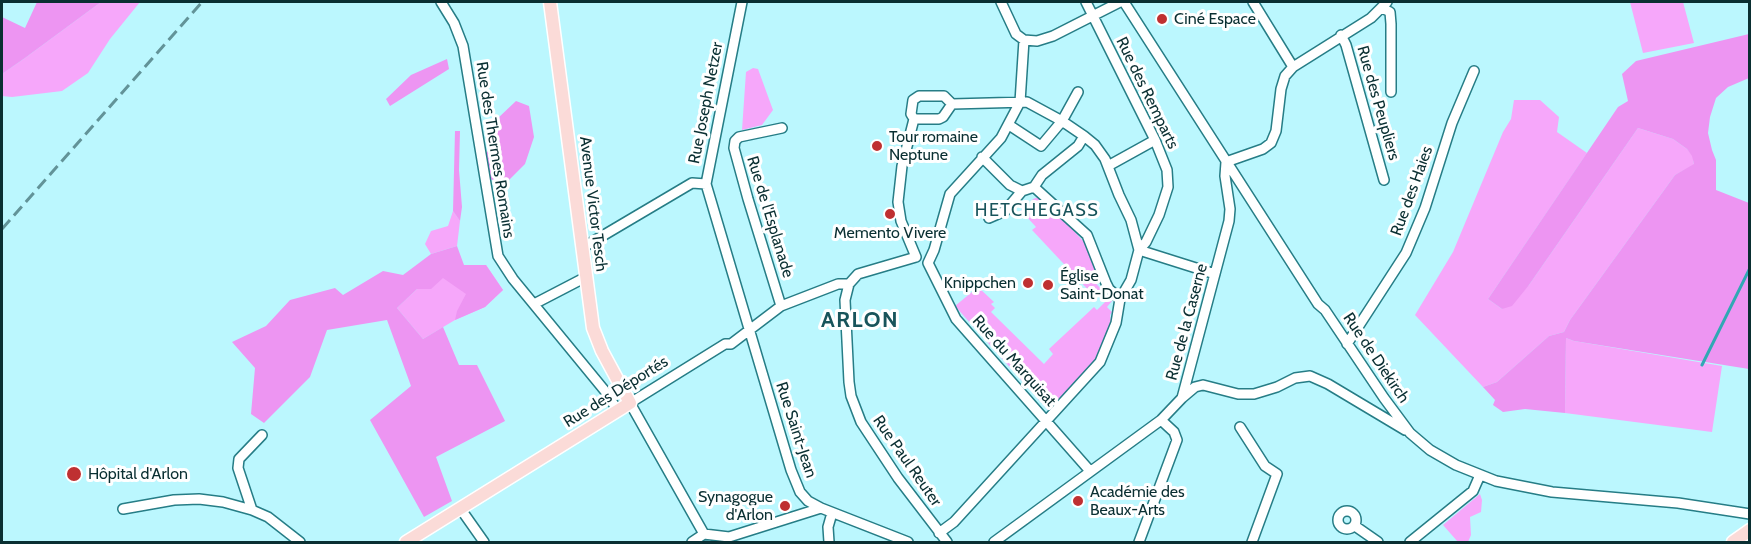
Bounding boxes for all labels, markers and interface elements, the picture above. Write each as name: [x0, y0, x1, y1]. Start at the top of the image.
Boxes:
place label: Ciné Espace: [1174, 9, 1256, 29]
marker: Ciné Espace: [1155, 12, 1169, 26]
street label: Rue des Remparts: [1112, 34, 1182, 152]
street label: Rue Joseph Netzer: [685, 41, 727, 165]
street label: Rue des Peupliers: [1352, 43, 1404, 163]
street label: Rue des Thermes Romains: [472, 60, 518, 240]
place label: Tour romaine Neptune: [889, 127, 978, 165]
street label: Avenue Victor Tesch: [575, 135, 611, 273]
marker: Tour romaine Neptune: [870, 139, 884, 153]
street label: Rue des Haies: [1387, 144, 1437, 238]
street label: Rue de l'Esplanade: [742, 154, 798, 280]
district label: HETCHEGASS: [975, 200, 1099, 222]
marker: Memento Vivere: [883, 207, 897, 221]
place label: Memento Vivere: [834, 223, 946, 243]
street label: Rue de la Caserne: [1162, 262, 1212, 382]
place label: Église Saint-Donat: [1060, 266, 1144, 304]
place label: Knippchen: [944, 273, 1016, 293]
marker: Knippchen: [1021, 276, 1035, 290]
marker: Église Saint-Donat: [1041, 278, 1055, 292]
district label: ARLON: [821, 308, 899, 334]
street label: Rue de Diekirch: [1339, 309, 1413, 407]
street label: Rue du Marquisat: [968, 311, 1060, 411]
street label: Rue des Déportés: [560, 352, 672, 432]
street label: Rue Saint-Jean: [771, 380, 821, 480]
street label: Rue Paul Reuter: [869, 412, 945, 510]
place label: Hôpital d'Arlon: [88, 464, 188, 484]
marker: Hôpital d'Arlon: [65, 465, 83, 483]
place label: Académie des Beaux-Arts: [1090, 482, 1185, 520]
place label: Synagogue d'Arlon: [698, 487, 773, 525]
marker: Académie des Beaux-Arts: [1071, 494, 1085, 508]
marker: Synagogue d'Arlon: [778, 499, 792, 513]

